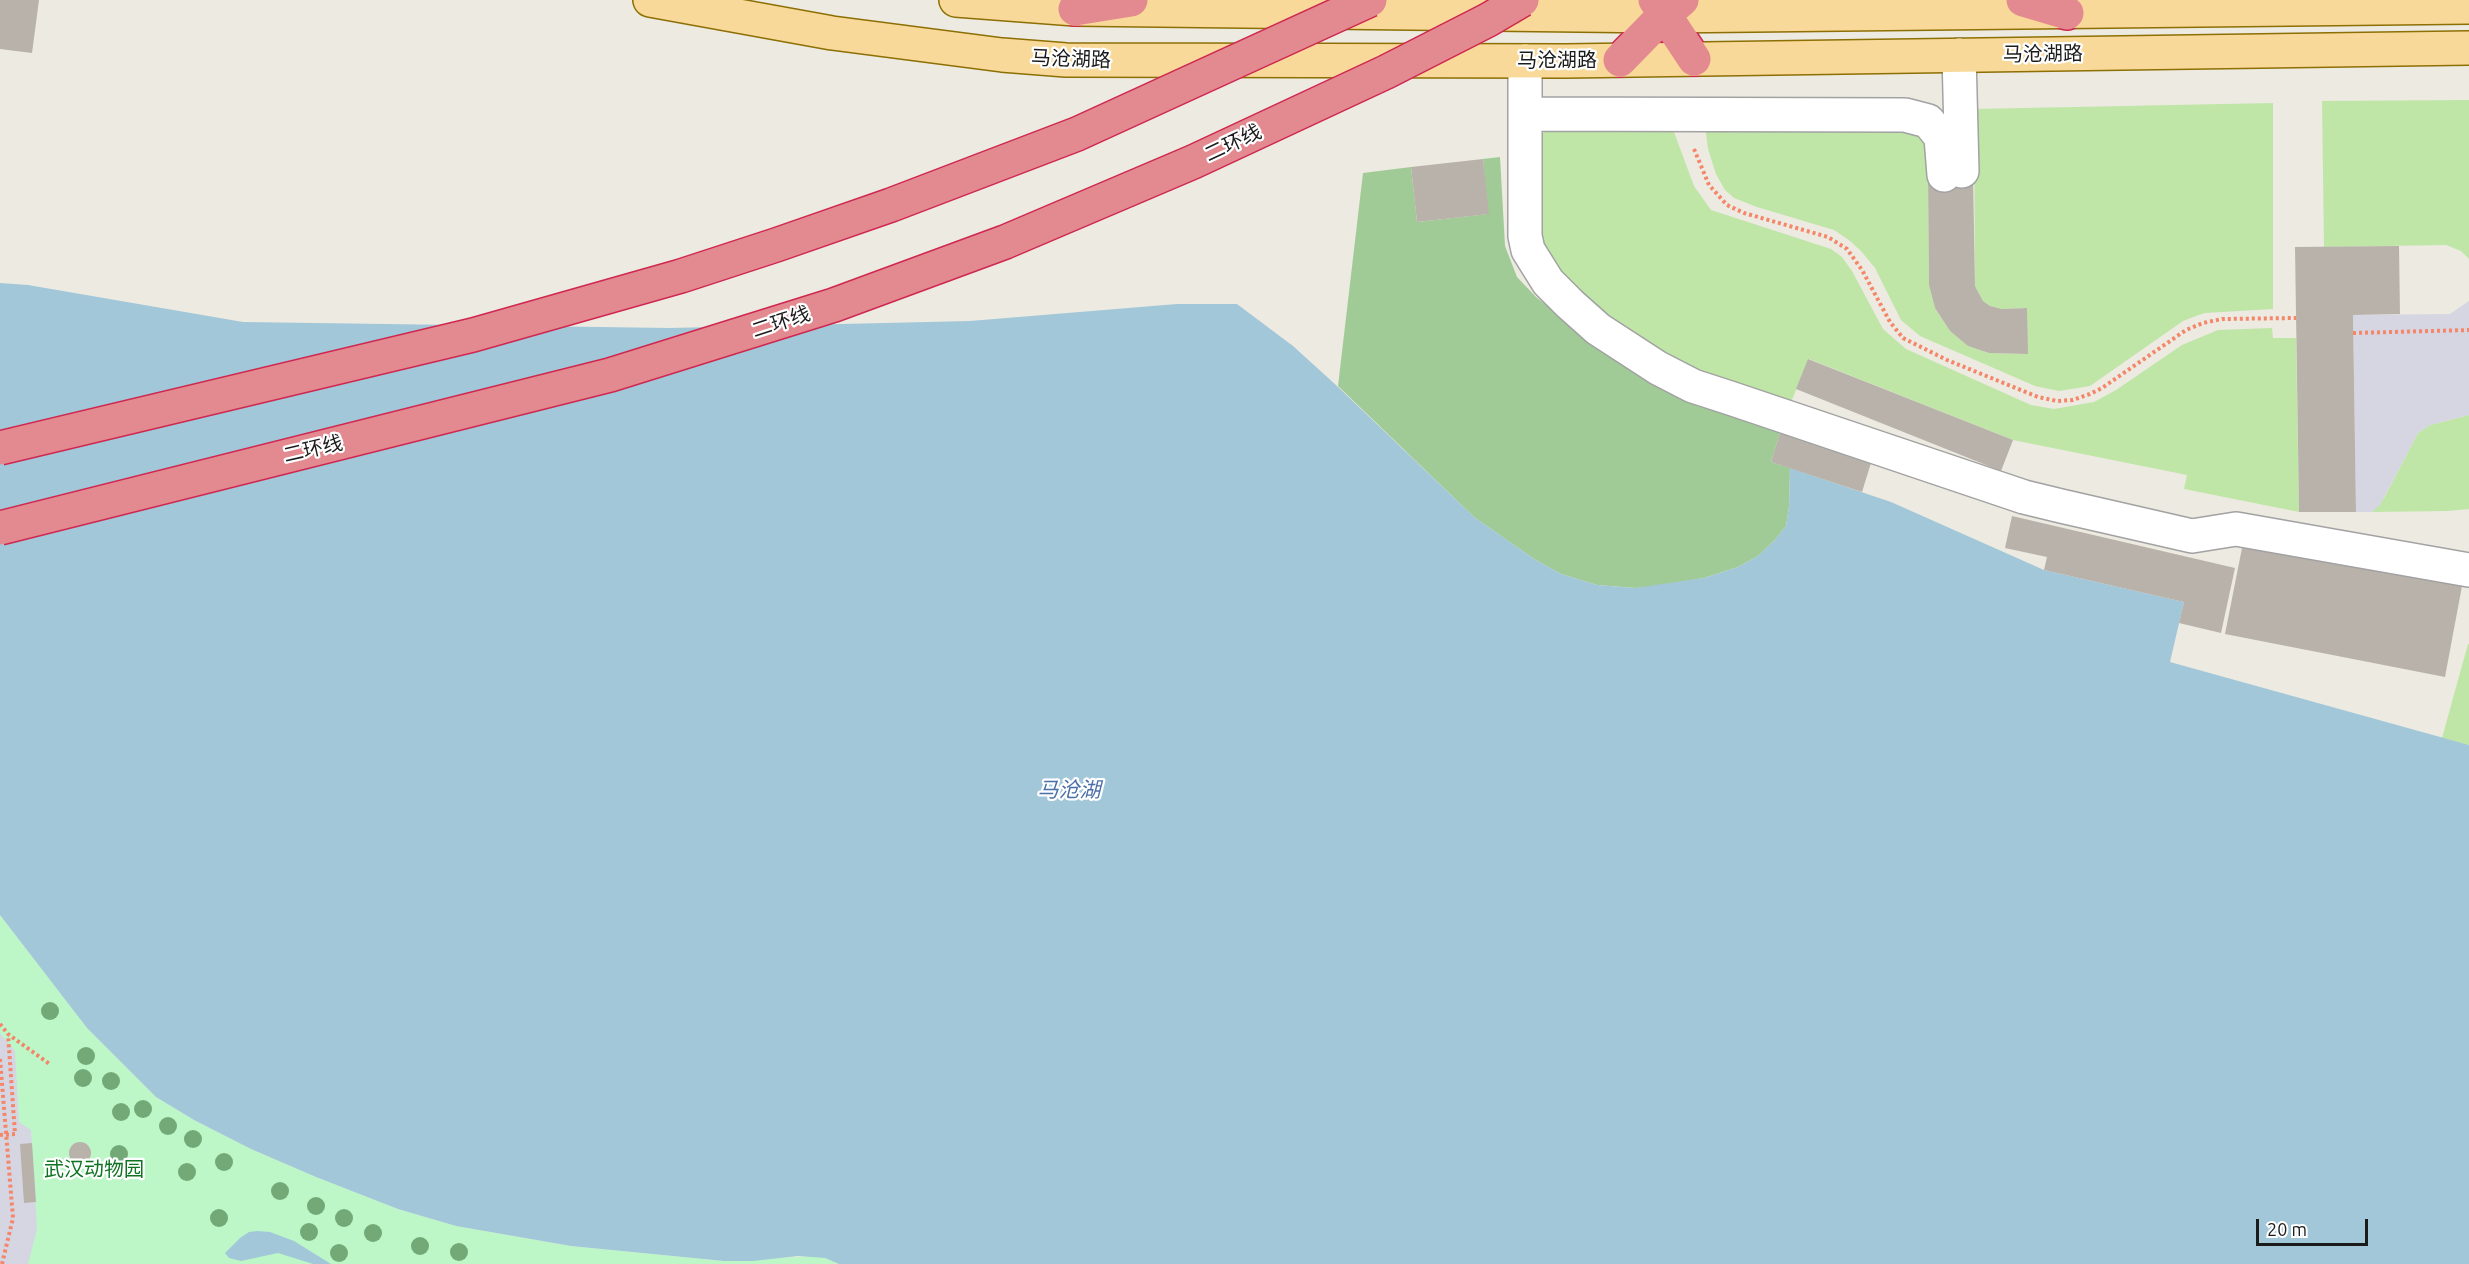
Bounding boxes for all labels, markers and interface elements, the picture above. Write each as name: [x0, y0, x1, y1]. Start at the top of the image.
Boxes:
street label: 马沧湖路: [2003, 41, 2083, 67]
street label: 马沧湖路: [1031, 46, 1111, 72]
street label: 马沧湖路: [1517, 48, 1597, 72]
street label: 二环线: [1201, 119, 1265, 167]
street label: 二环线: [749, 301, 813, 343]
street label: 二环线: [281, 431, 345, 467]
water label: 马沧湖: [1038, 777, 1100, 803]
park label: 武汉动物园: [44, 1157, 144, 1181]
scale bar: [2259, 1207, 2372, 1245]
text: 20 m: [2267, 1219, 2307, 1239]

